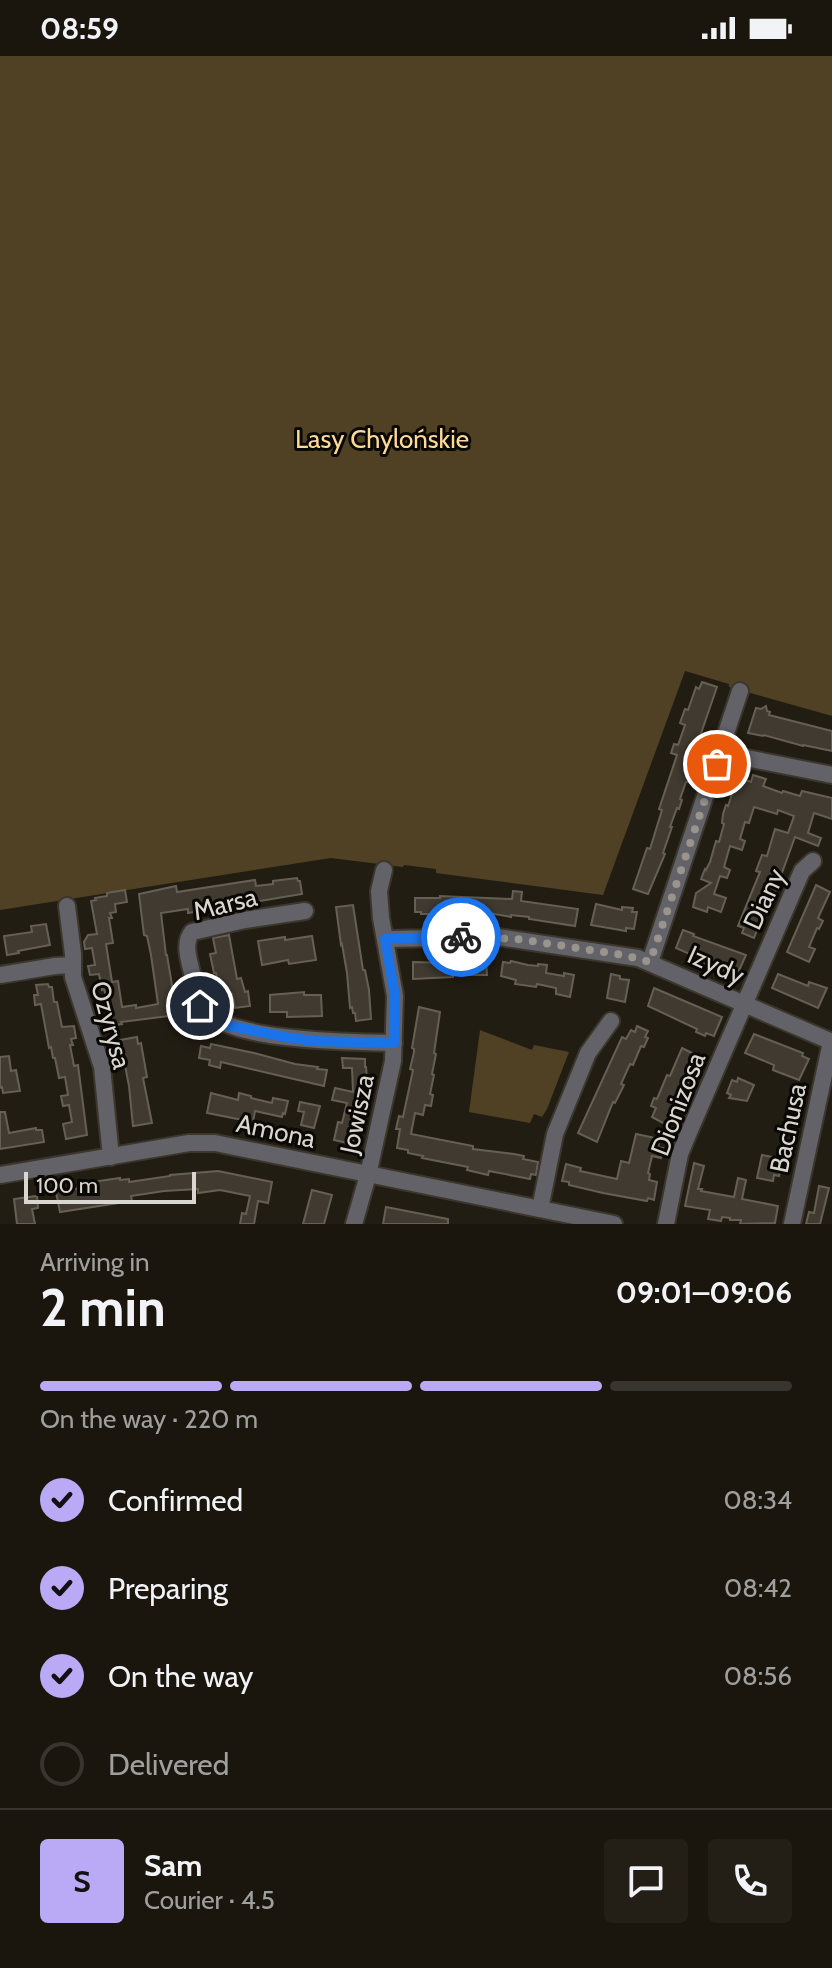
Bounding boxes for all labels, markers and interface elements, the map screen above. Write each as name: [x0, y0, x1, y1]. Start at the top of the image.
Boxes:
text: 08:59: [40, 10, 119, 47]
park label: Lasy Chylońskie: [295, 423, 469, 455]
pin: [683, 730, 751, 798]
icon: bag: [695, 742, 739, 786]
street label: Diany: [736, 863, 792, 935]
street label: Marsa: [190, 881, 261, 927]
courier: [421, 897, 501, 977]
icon: bike: [439, 915, 483, 959]
street label: Izydy: [683, 938, 749, 992]
pin: [166, 972, 234, 1040]
street label: Ozyrysa: [84, 978, 138, 1073]
icon: home: [178, 984, 222, 1028]
street label: Dionizosa: [644, 1047, 712, 1160]
street label: Jowisza: [333, 1071, 381, 1158]
street label: Bachusa: [763, 1080, 813, 1176]
street label: Amona: [233, 1107, 319, 1155]
scale bar: [24, 1168, 196, 1204]
text: 100 m: [36, 1172, 98, 1199]
text: Arriving in: [40, 1246, 150, 1278]
text: 09:01–09:06: [616, 1274, 792, 1311]
text: 2 min: [40, 1276, 166, 1339]
text: On the way · 220 m: [40, 1403, 258, 1435]
icon: check: [40, 1478, 84, 1522]
text: Confirmed: [108, 1482, 243, 1519]
text: 08:34: [724, 1484, 792, 1516]
icon: check: [40, 1566, 84, 1610]
text: Preparing: [108, 1570, 228, 1607]
text: 08:42: [724, 1572, 792, 1604]
icon: check: [40, 1654, 84, 1698]
text: On the way: [108, 1658, 253, 1695]
text: 08:56: [724, 1660, 792, 1692]
text: Delivered: [108, 1746, 229, 1783]
button: chat: [604, 1839, 688, 1923]
button: phone: [708, 1839, 792, 1923]
text: Sam: [144, 1847, 202, 1884]
text: S: [73, 1863, 91, 1900]
text: Courier · 4.5: [144, 1884, 275, 1916]

